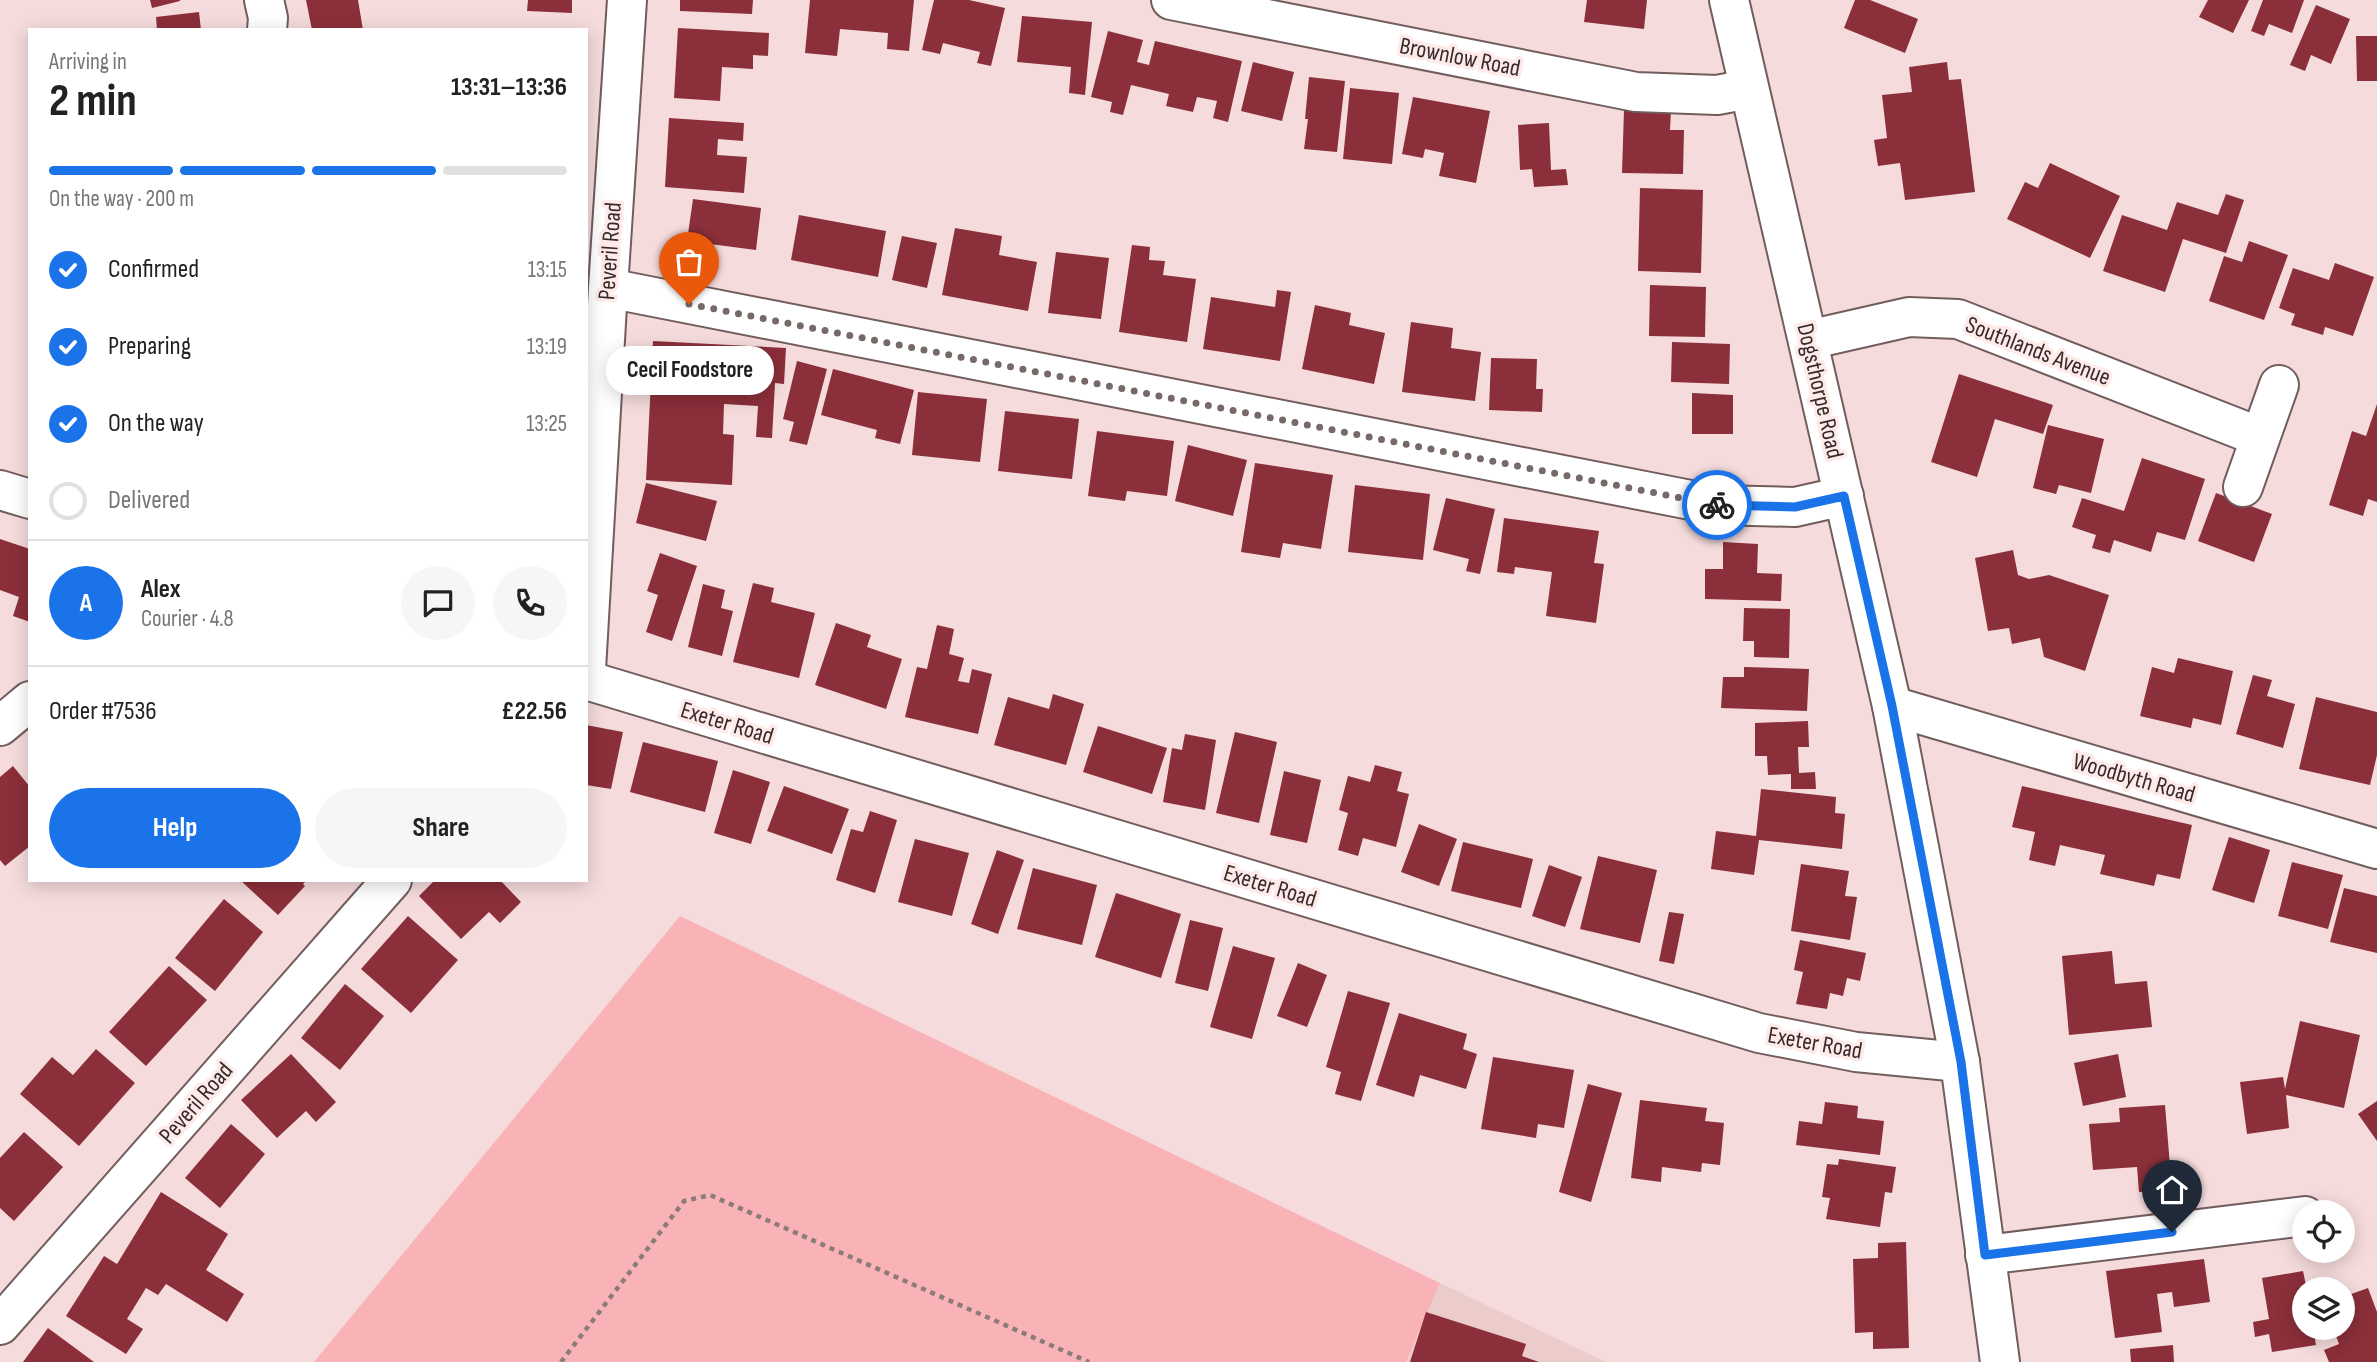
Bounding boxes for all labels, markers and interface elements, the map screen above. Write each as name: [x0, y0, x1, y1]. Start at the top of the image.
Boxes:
street label: Brownlow Road: [1397, 31, 1523, 83]
text: Arriving in: [49, 48, 127, 76]
text: 13:31–13:36: [451, 72, 567, 103]
text: 2 min: [49, 74, 137, 129]
text: On the way · 200 m: [49, 185, 194, 213]
street label: Peveril Road: [592, 201, 628, 301]
pin: [659, 232, 719, 304]
icon: bag: [670, 243, 708, 281]
icon: check: [49, 251, 87, 289]
text: Confirmed: [108, 254, 199, 285]
text: 13:15: [528, 256, 567, 284]
street label: Southlands Avenue: [1961, 310, 2115, 392]
street label: Dogsthorpe Road: [1790, 321, 1850, 461]
icon: check: [49, 328, 87, 366]
text: Preparing: [108, 331, 191, 362]
text: 13:19: [527, 333, 567, 361]
callout: Cecil Foodstore: [605, 346, 773, 395]
text: Cecil Foodstore: [627, 356, 753, 384]
icon: check: [49, 405, 87, 443]
text: On the way: [108, 408, 204, 439]
text: 13:25: [526, 410, 567, 438]
courier: [1682, 470, 1752, 540]
text: Delivered: [108, 485, 190, 516]
icon: bike: [1698, 486, 1736, 524]
button: chat: [401, 566, 475, 640]
button: phone: [493, 566, 567, 640]
text: Alex: [141, 574, 181, 605]
text: A: [80, 588, 92, 619]
text: Courier · 4.8: [141, 605, 234, 633]
street label: Exeter Road: [677, 695, 777, 751]
text: Order #7536: [49, 696, 157, 727]
text: £22.56: [501, 696, 567, 727]
street label: Woodbyth Road: [2070, 747, 2198, 809]
button: Help: [49, 788, 301, 868]
button: Share: [315, 788, 567, 868]
street label: Exeter Road: [1220, 858, 1320, 914]
street label: Exeter Road: [1765, 1020, 1865, 1066]
street label: Peveril Road: [153, 1057, 239, 1149]
pin: [2142, 1160, 2202, 1232]
icon: home: [2153, 1171, 2191, 1209]
map controls: [2292, 1200, 2355, 1340]
button: locate: [2292, 1200, 2355, 1263]
button: layers: [2292, 1277, 2355, 1340]

